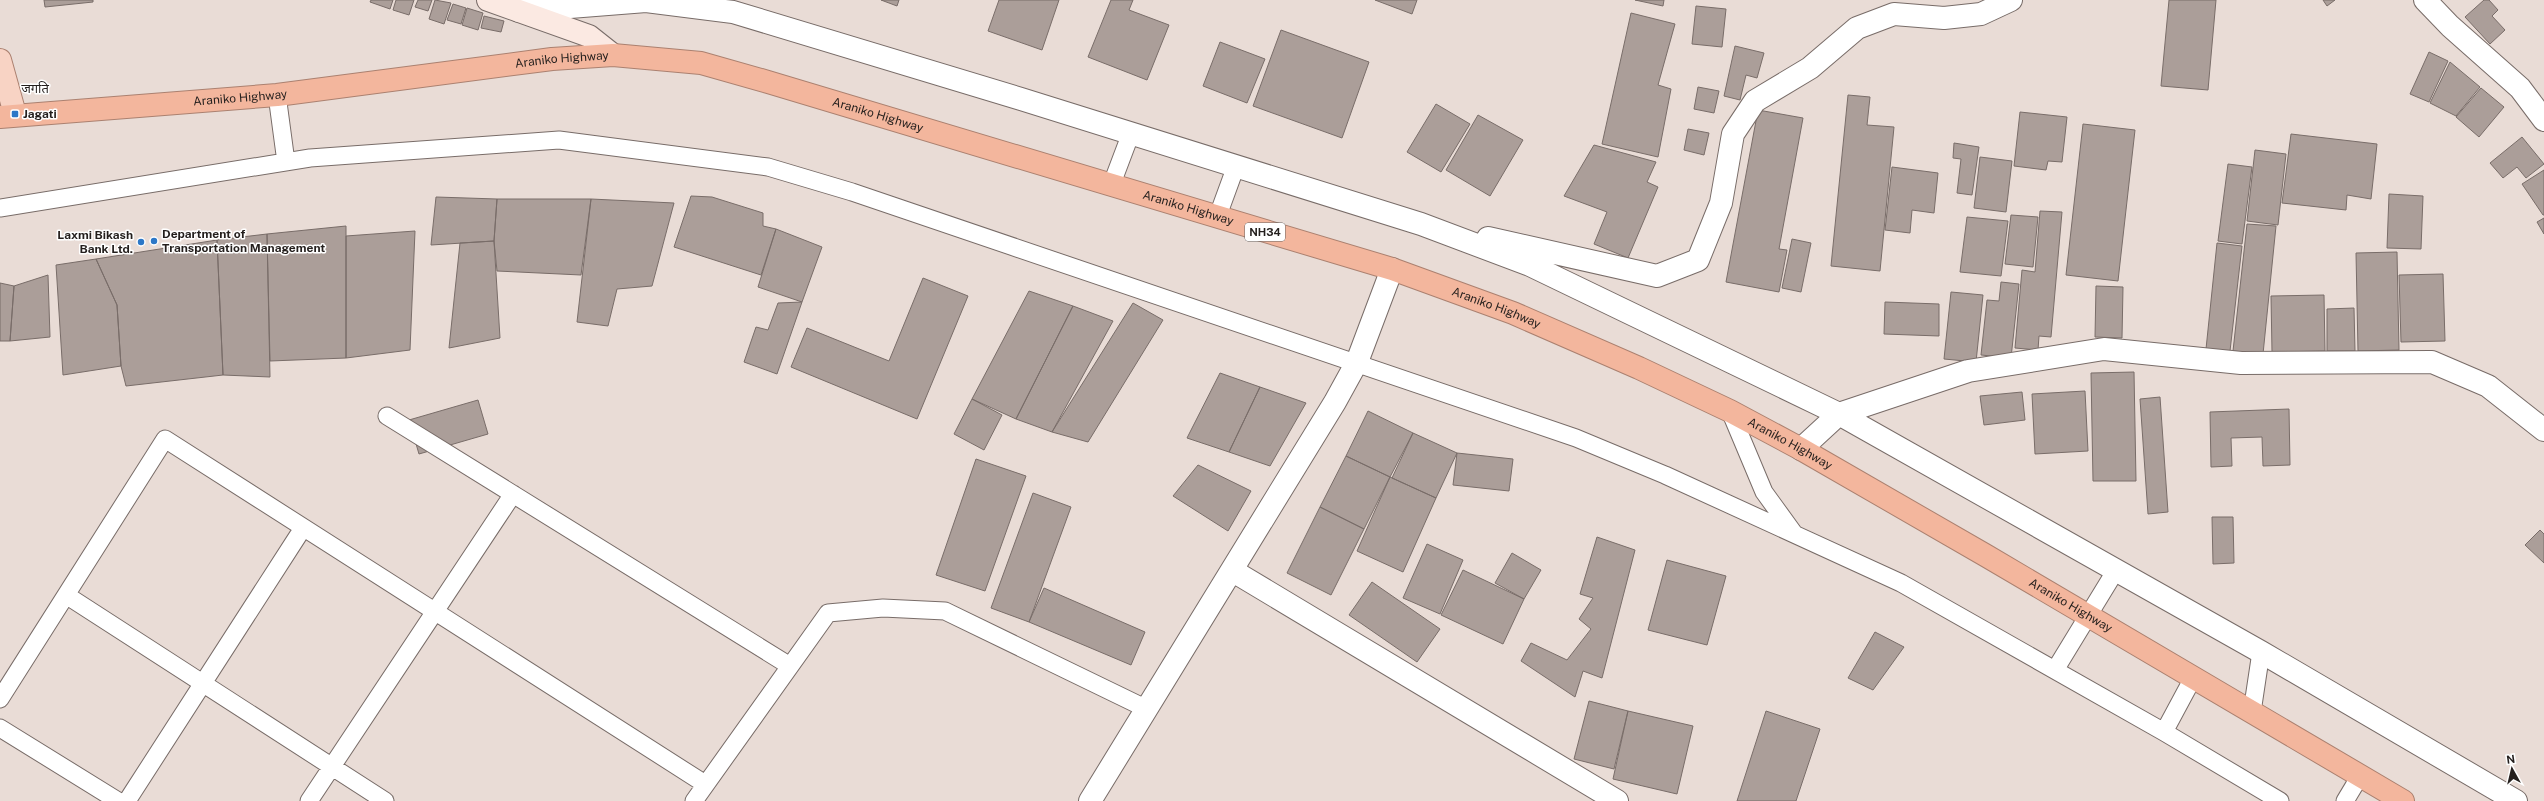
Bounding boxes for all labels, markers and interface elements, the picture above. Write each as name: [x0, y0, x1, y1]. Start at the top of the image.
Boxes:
street label: Araniko Highway: [514, 48, 610, 71]
district label: जगति: [21, 81, 49, 96]
street label: Araniko Highway: [193, 87, 289, 109]
street label: Araniko Highway: [831, 95, 926, 135]
place label: Jagati: [23, 107, 57, 121]
marker: Jagati: [10, 109, 20, 119]
street label: Araniko Highway: [1141, 188, 1236, 228]
road number: NH34: [1245, 223, 1285, 241]
place label: Department of Transportation Management: [162, 227, 325, 255]
place label: Laxmi Bikash Bank Ltd.: [57, 228, 133, 256]
marker: Department of Transportation Management: [149, 236, 159, 246]
marker: Laxmi Bikash Bank Ltd.: [136, 237, 146, 247]
street label: Araniko Highway: [1450, 284, 1543, 331]
street label: Araniko Highway: [1745, 415, 1835, 473]
street label: Araniko Highway: [2027, 576, 2115, 636]
north arrow: [2492, 749, 2532, 789]
text: N: [2506, 753, 2516, 766]

